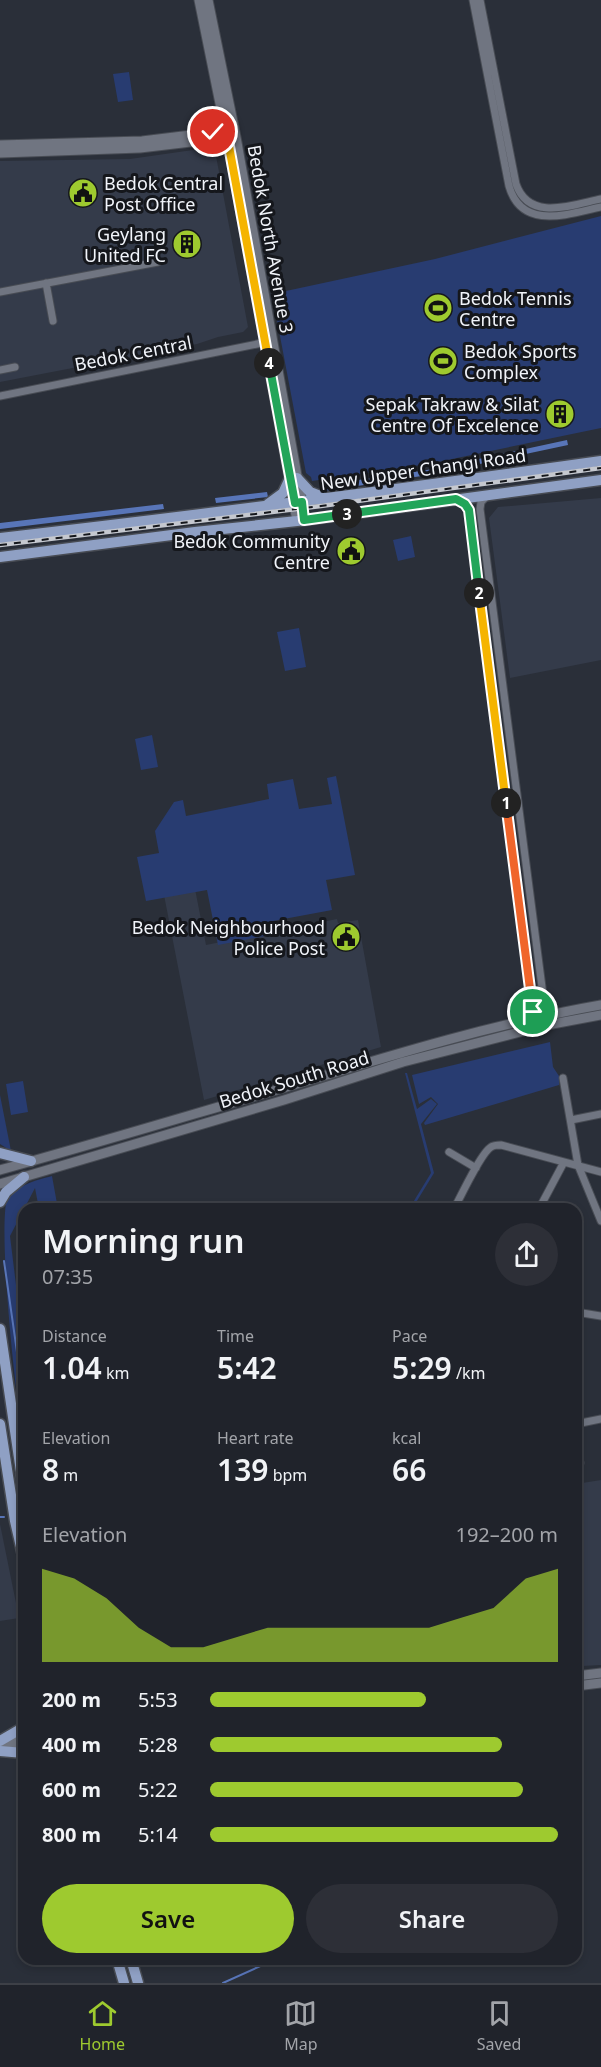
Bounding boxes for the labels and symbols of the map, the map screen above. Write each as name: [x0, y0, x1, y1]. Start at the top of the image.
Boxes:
pin: [187, 106, 238, 157]
street label: Bedok North Avenue 3: [243, 143, 299, 335]
place label: Bedok Central Post Office: [104, 171, 223, 216]
public building icon: Bedok Central Post Office: [67, 177, 99, 209]
place label: Geylang United FC: [84, 222, 166, 267]
building icon: Geylang United FC: [171, 228, 203, 260]
place label: Bedok Tennis Centre: [459, 286, 572, 331]
sports icon: Bedok Tennis Centre: [422, 292, 454, 324]
street label: Bedok Central: [72, 330, 194, 376]
place label: Bedok Sports Complex: [464, 339, 577, 384]
sports icon: Bedok Sports Complex: [427, 345, 459, 377]
pin: 4: [254, 348, 284, 378]
place label: Sepak Takraw & Silat Centre Of Excelence: [366, 392, 539, 437]
building icon: Sepak Takraw & Silat Centre Of Excelence: [544, 398, 576, 430]
street label: New Upper Changi Road: [319, 443, 527, 495]
pin: 3: [332, 499, 362, 529]
place label: Bedok Community Centre: [173, 529, 331, 574]
public building icon: Bedok Community Centre: [335, 535, 367, 567]
pin: 2: [464, 578, 494, 608]
pin: 1: [491, 788, 521, 818]
place label: Bedok Neighbourhood Police Post: [132, 915, 325, 960]
public building icon: Bedok Neighbourhood Police Post: [330, 921, 362, 953]
pin: [507, 986, 558, 1037]
street label: Bedok South Road: [216, 1045, 372, 1113]

